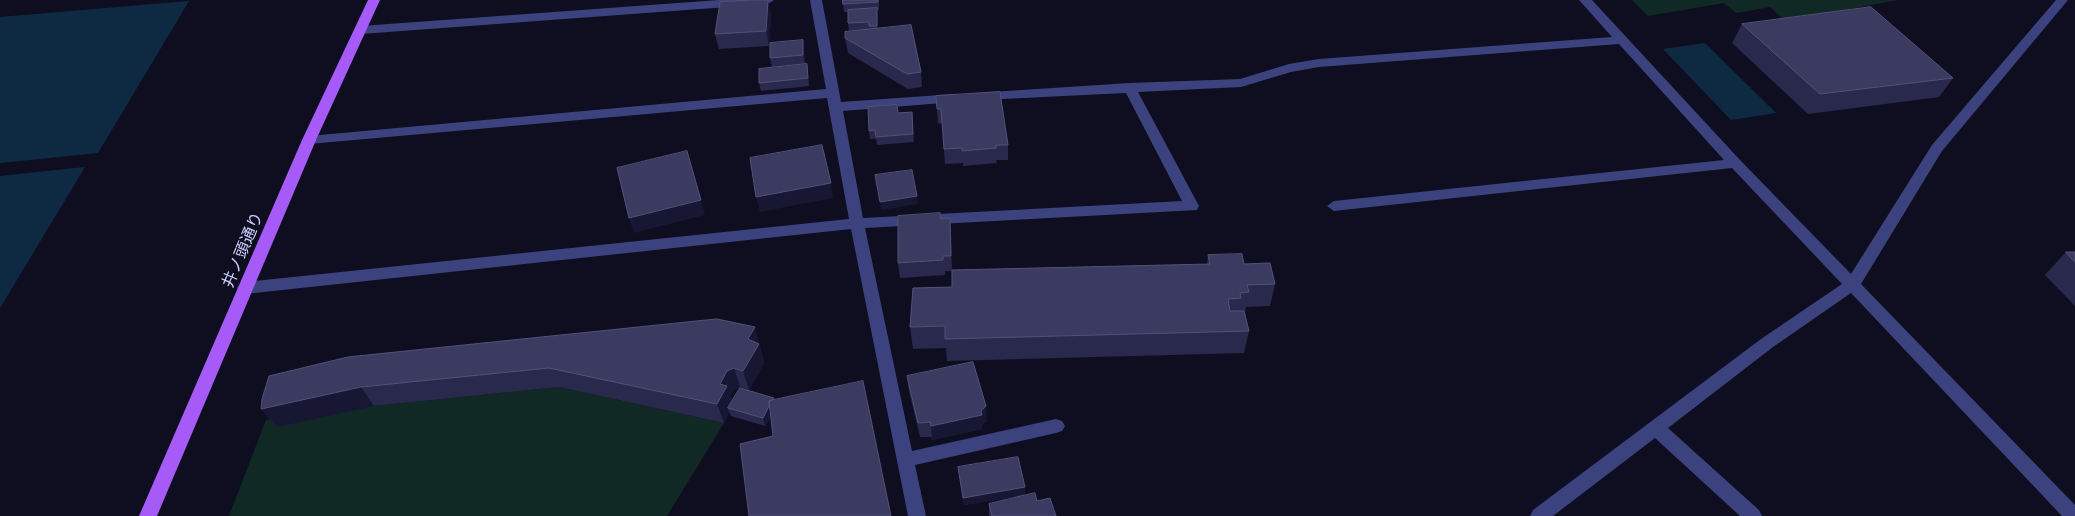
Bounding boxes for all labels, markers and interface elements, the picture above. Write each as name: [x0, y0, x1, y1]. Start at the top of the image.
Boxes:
street label: 井ノ頭通り: [219, 209, 267, 291]

